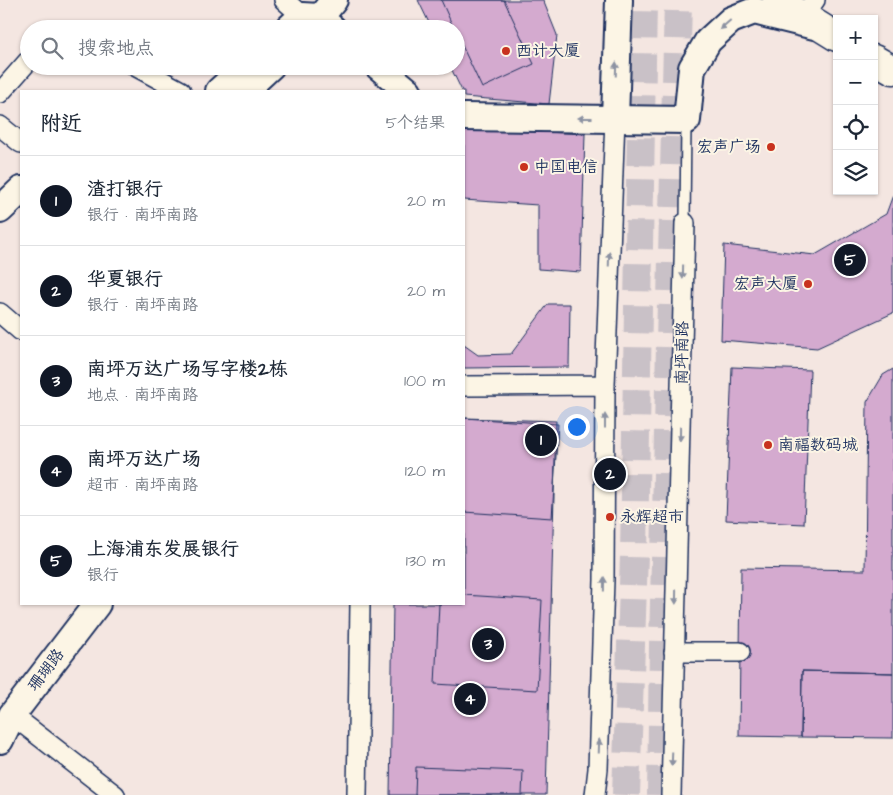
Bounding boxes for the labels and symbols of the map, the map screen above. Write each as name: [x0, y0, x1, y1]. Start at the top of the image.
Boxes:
one-way arrow: [719, 20, 732, 31]
place label: 西计大厦: [516, 40, 580, 62]
marker: 西计大厦: [500, 45, 512, 57]
one-way arrow: [613, 61, 621, 77]
one-way arrow: [577, 114, 593, 122]
place label: 宏声广场: [697, 136, 761, 158]
marker: 宏声广场: [765, 141, 777, 153]
place label: 中国电信: [534, 156, 598, 178]
marker: 中国电信: [518, 161, 530, 173]
pin: 5: [834, 241, 866, 279]
one-way arrow: [606, 251, 614, 267]
one-way arrow: [679, 264, 687, 280]
place label: 宏声大厦: [734, 273, 798, 295]
marker: 宏声大厦: [802, 278, 814, 290]
street label: 南坪南路: [670, 321, 694, 385]
one-way arrow: [601, 413, 609, 429]
your location: [564, 414, 590, 440]
pin: 1: [525, 421, 557, 459]
one-way arrow: [676, 427, 684, 443]
place label: 南福数码城: [778, 434, 858, 456]
marker: 南福数码城: [762, 439, 774, 451]
pin: 2: [594, 455, 626, 493]
place label: 永辉超市: [620, 506, 684, 528]
marker: 永辉超市: [604, 511, 616, 523]
one-way arrow: [600, 576, 608, 592]
one-way arrow: [672, 589, 680, 605]
pin: 3: [472, 625, 504, 663]
street label: 珊瑚路: [23, 644, 69, 696]
pin: 4: [454, 680, 486, 718]
one-way arrow: [595, 738, 603, 754]
one-way arrow: [667, 751, 675, 767]

